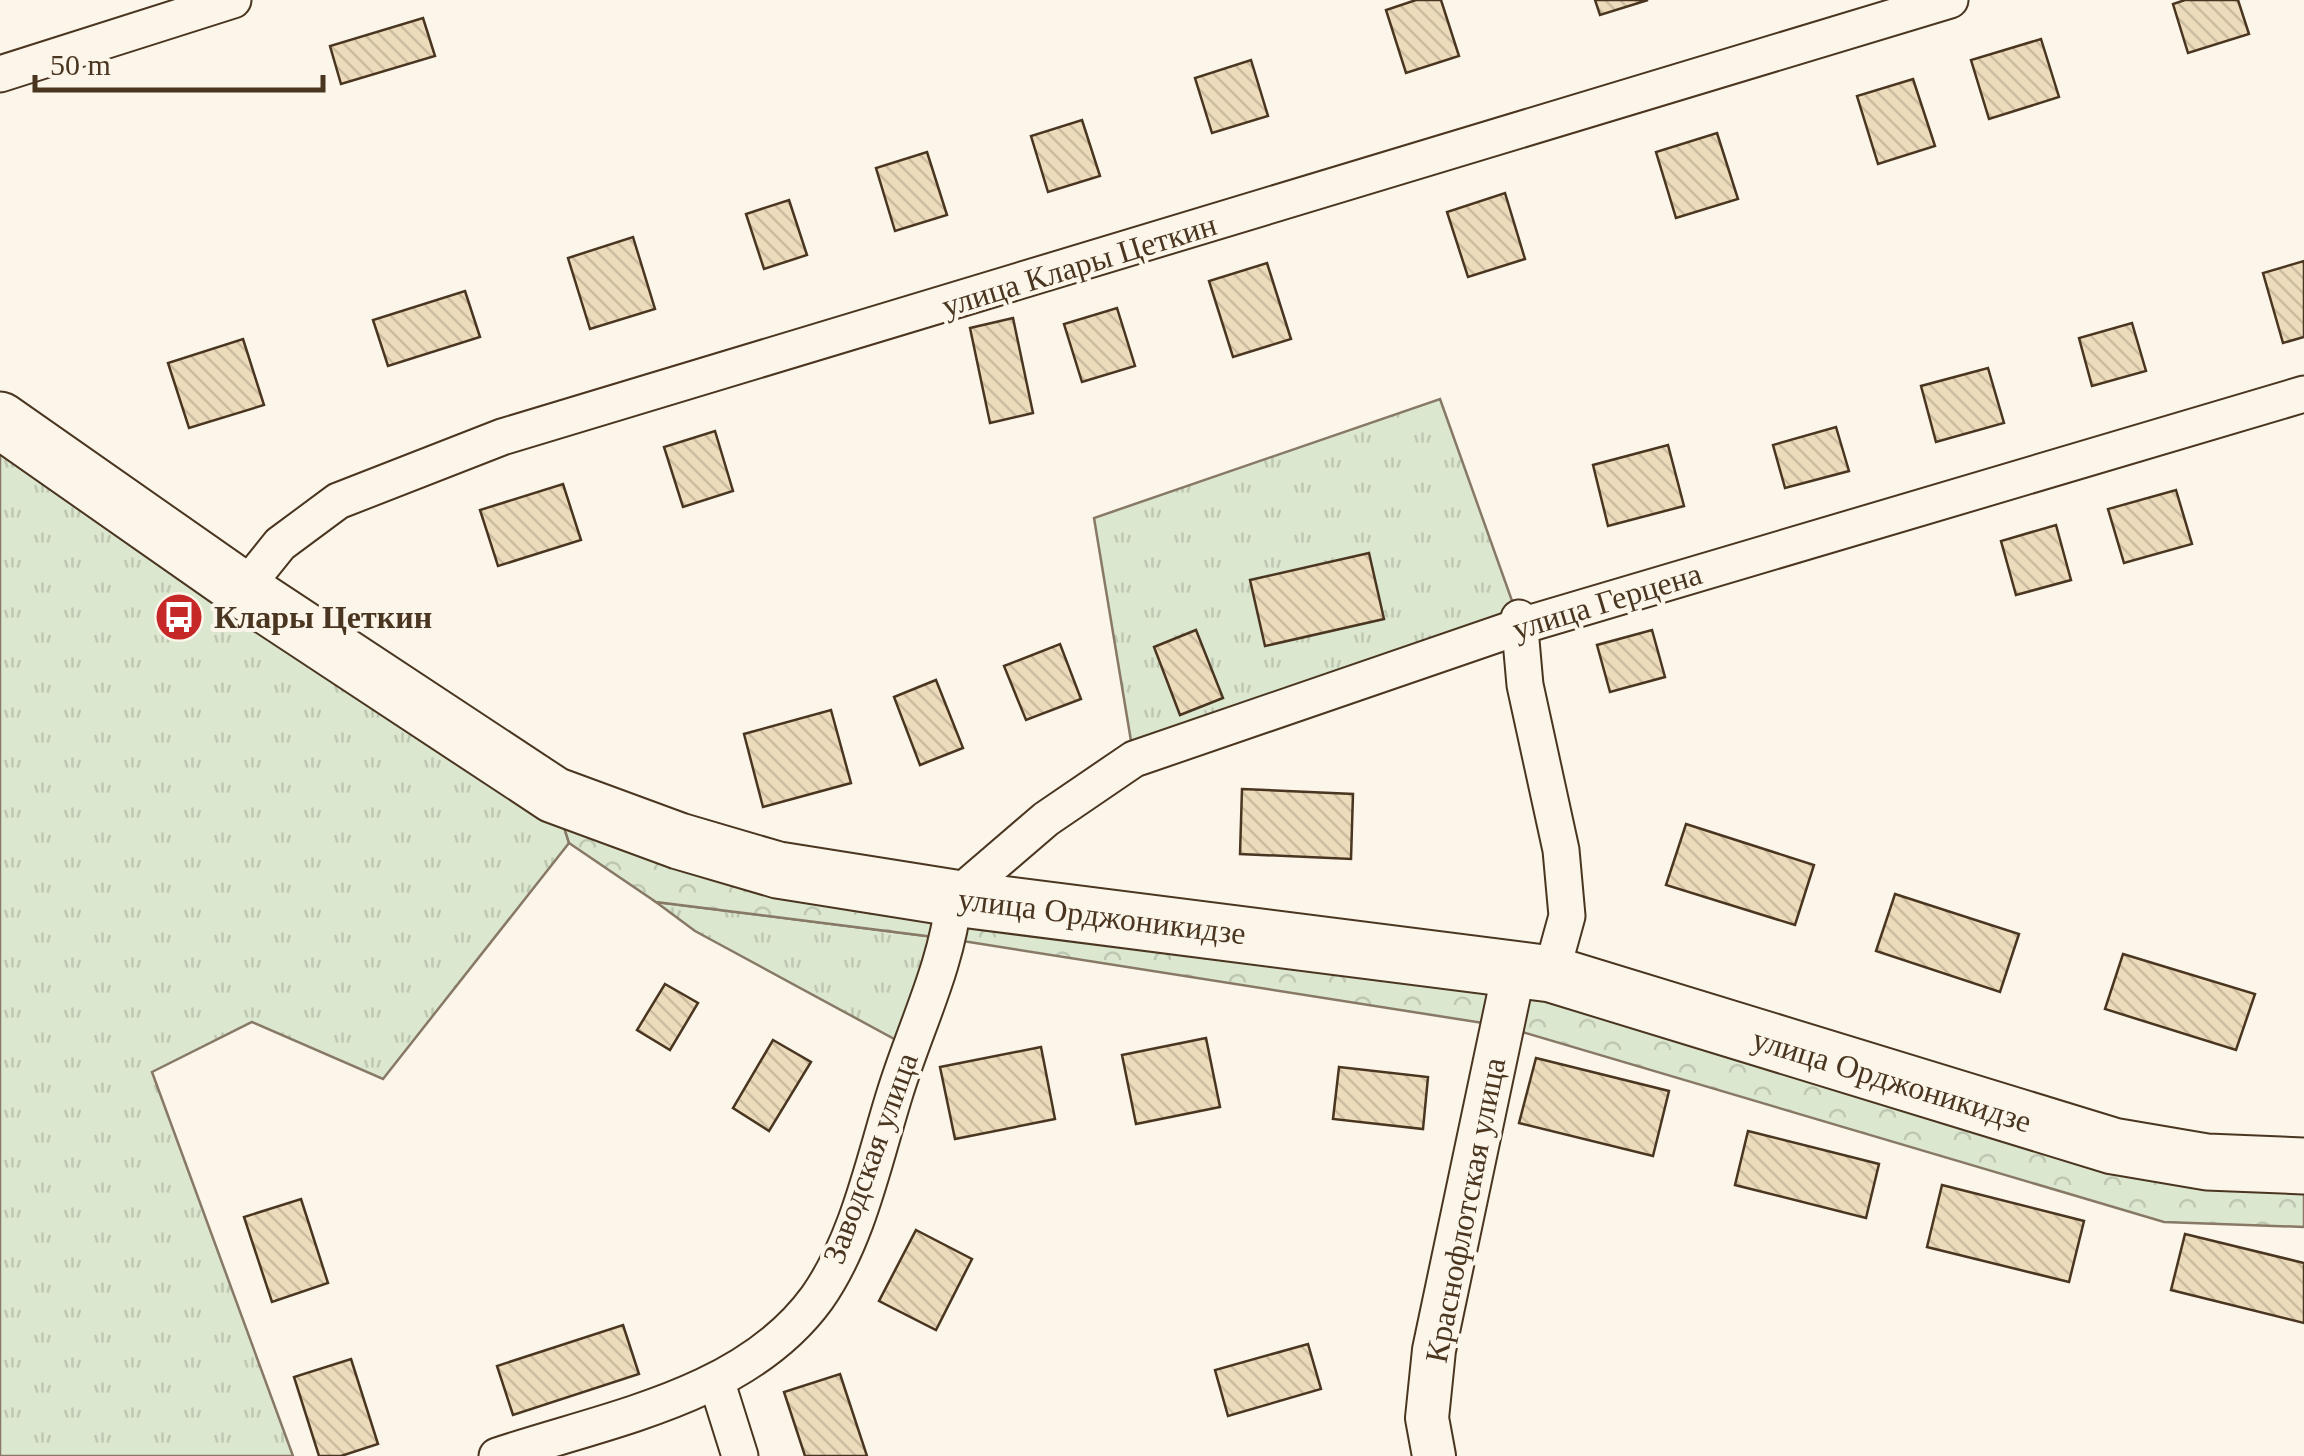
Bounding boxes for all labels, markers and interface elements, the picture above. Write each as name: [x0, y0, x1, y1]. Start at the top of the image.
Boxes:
scale bar: [35, 30, 322, 92]
text: 50 m: [50, 48, 111, 81]
street label: улица Клары Цеткин: [937, 206, 1221, 324]
street label: улица Герцена: [1508, 555, 1706, 647]
bus stop icon: Клары Цеткин: [153, 591, 205, 643]
place label: Клары Цеткин: [214, 599, 432, 635]
street label: улица Орджоникидзе: [956, 880, 1248, 952]
street label: улица Орджоникидзе: [1748, 1020, 2036, 1140]
street label: Заводская улица: [815, 1048, 925, 1268]
street label: Краснофлотская улица: [1418, 1054, 1512, 1366]

